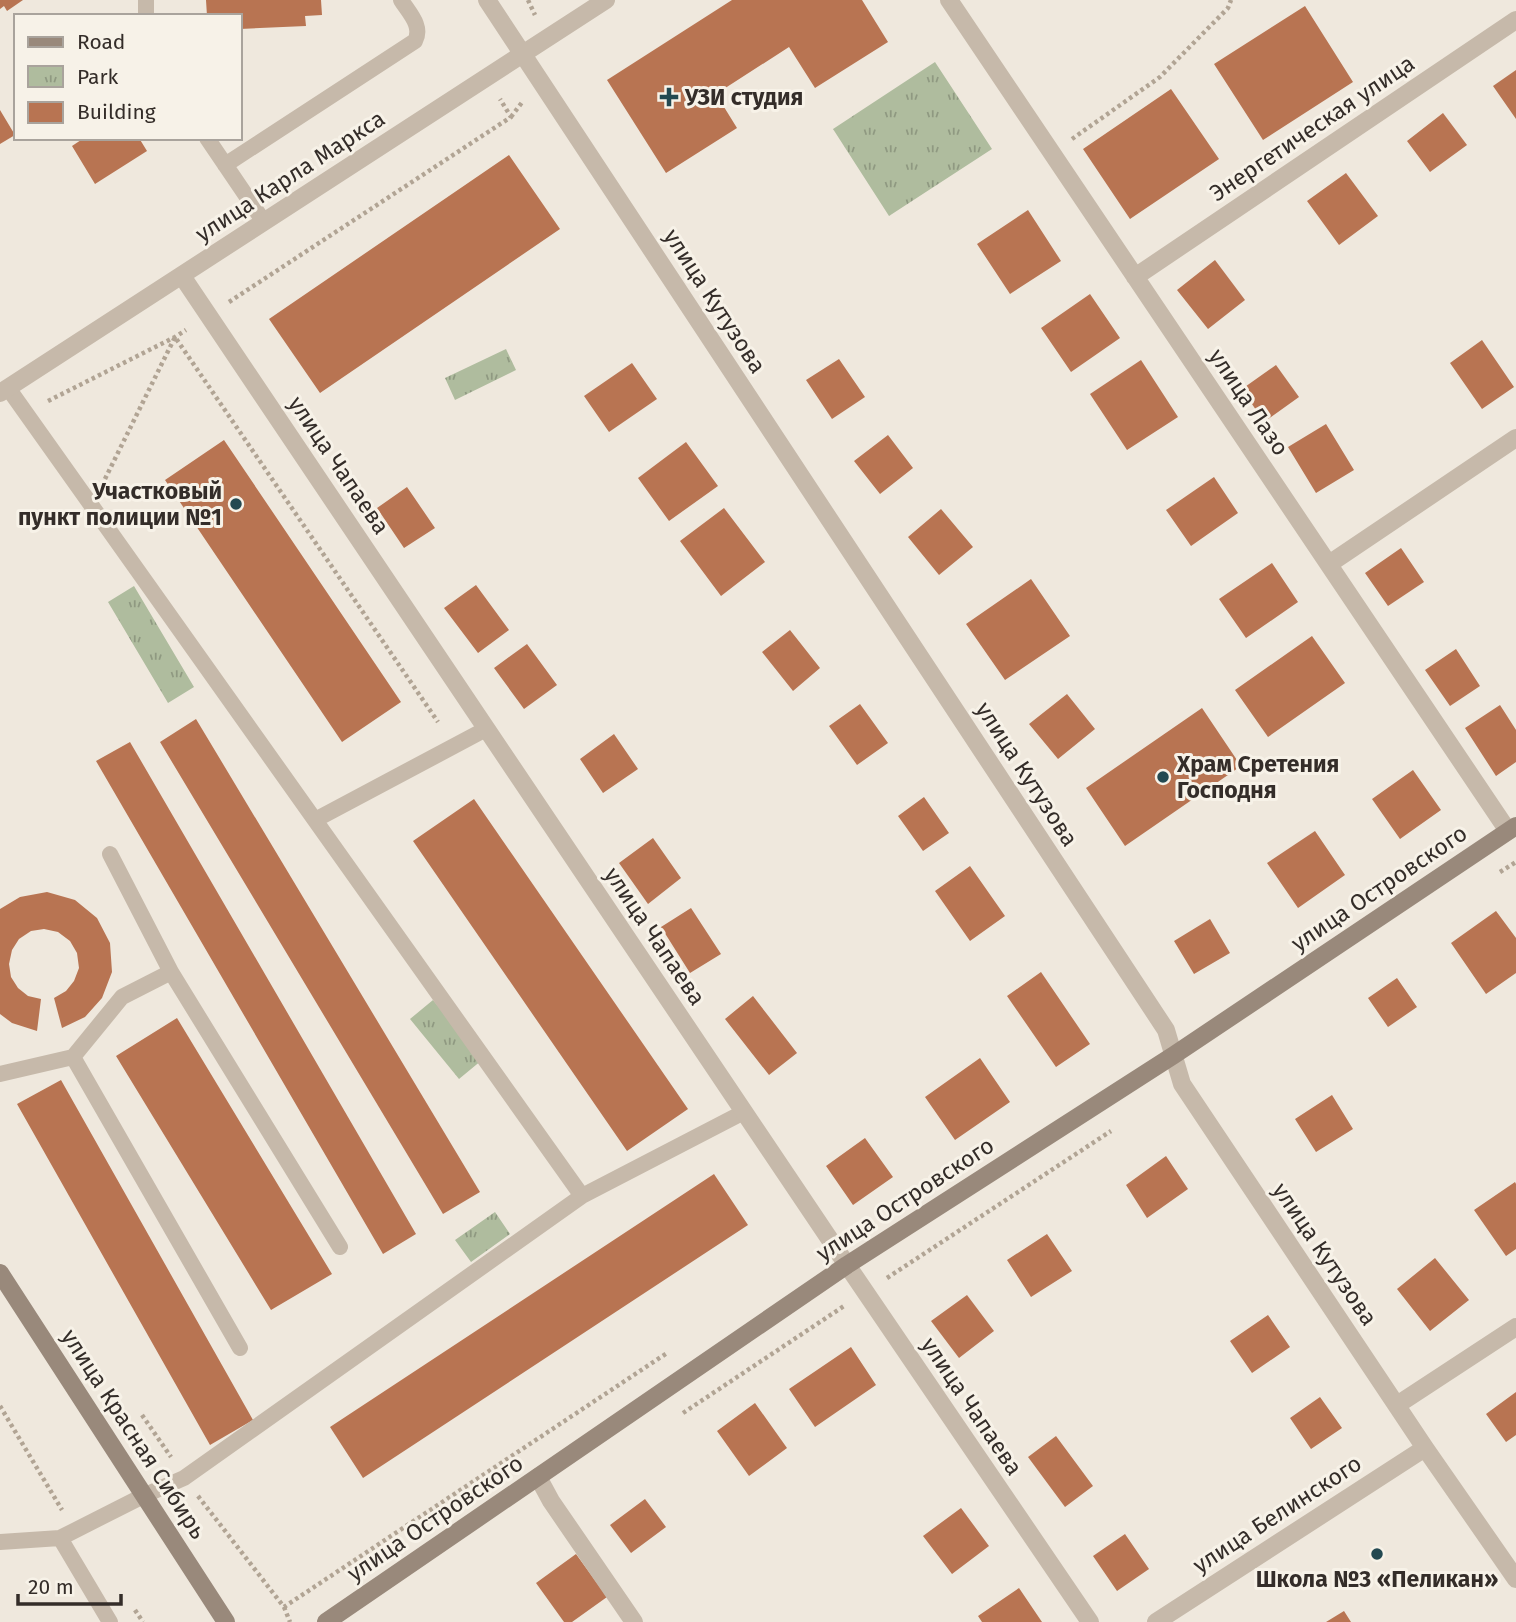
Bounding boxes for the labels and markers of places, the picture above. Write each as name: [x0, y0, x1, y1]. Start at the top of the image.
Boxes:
place label: УЗИ студия: [684, 83, 803, 111]
marker: УЗИ студия: [659, 87, 679, 107]
place label: Участковый пункт полиции №1: [18, 477, 222, 531]
marker: Участковый пункт полиции №1: [228, 496, 244, 512]
place label: Храм Сретения Господня: [1176, 750, 1339, 804]
marker: Храм Сретения Господня: [1155, 769, 1171, 785]
marker: Школа №3 «Пеликан»: [1369, 1546, 1385, 1562]
place label: Школа №3 «Пеликан»: [1256, 1565, 1498, 1593]

